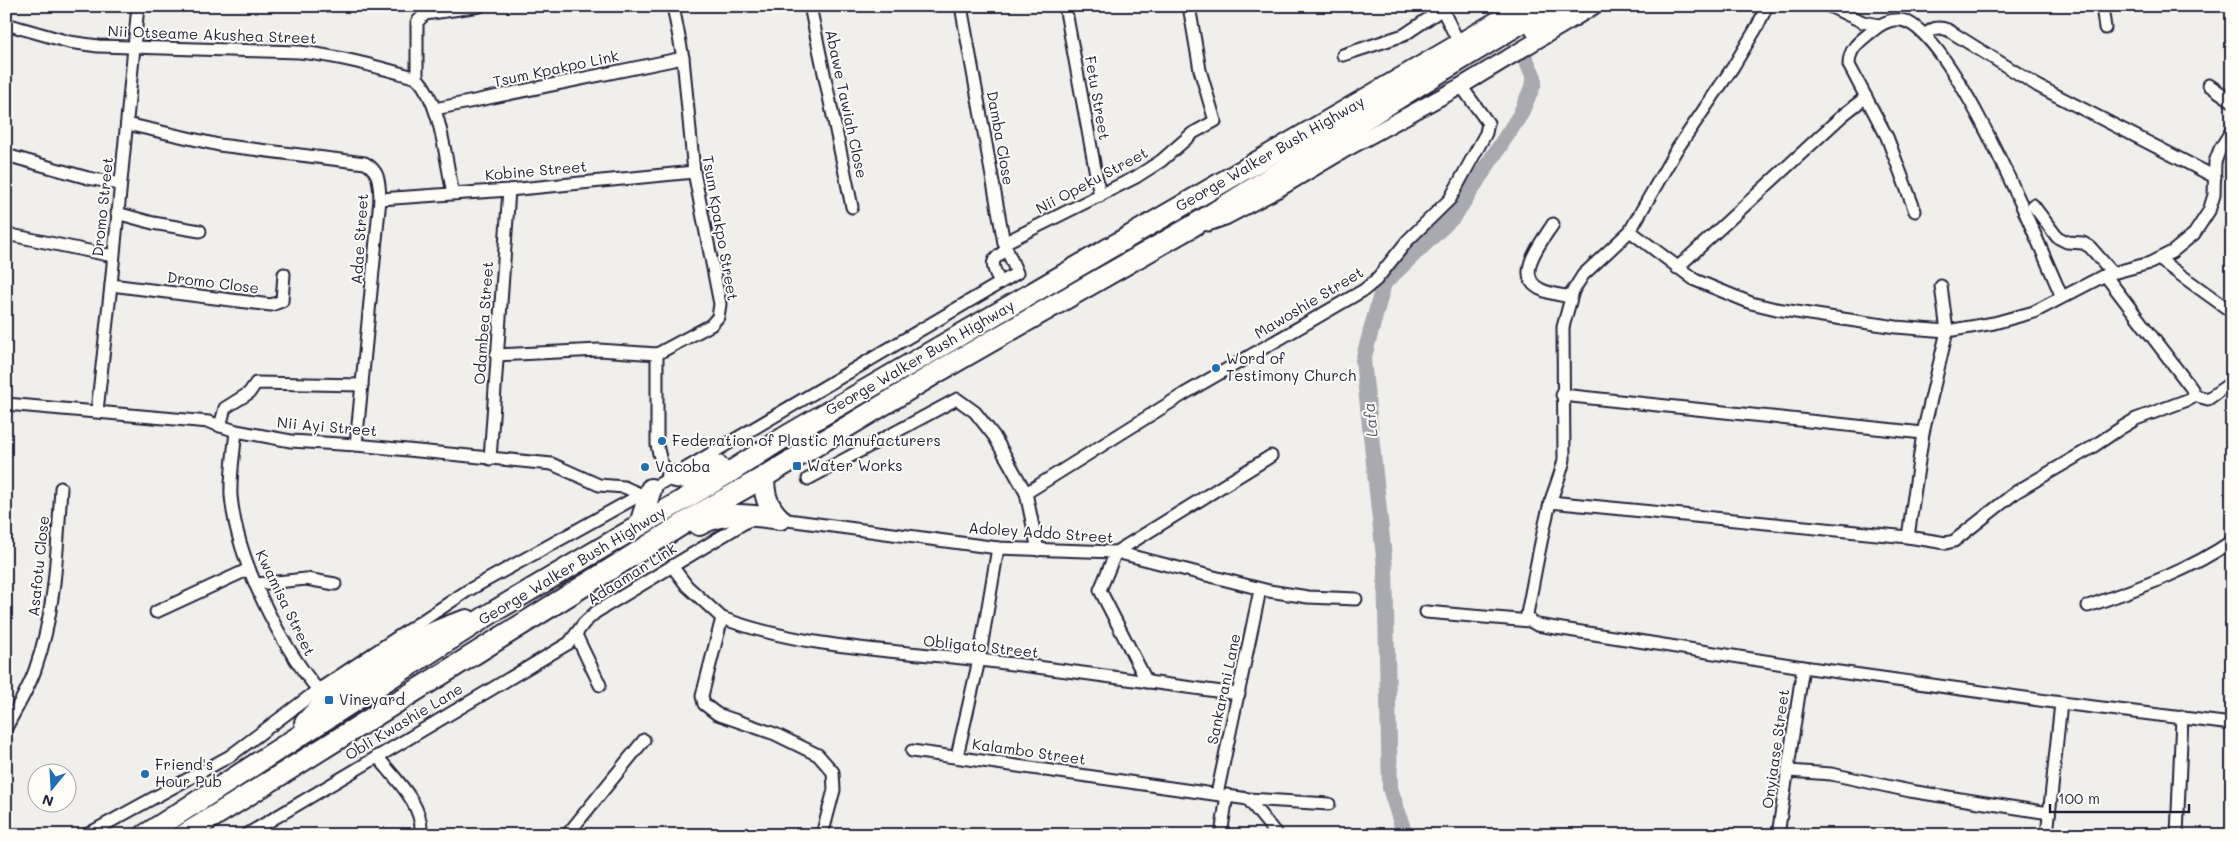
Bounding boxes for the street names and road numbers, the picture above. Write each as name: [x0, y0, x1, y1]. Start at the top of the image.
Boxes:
street label: Nii Otseame Akushea Street: [107, 20, 317, 48]
street label: Abawe Tawiah Close: [821, 28, 873, 180]
street label: Tsum Kpakpo Link: [491, 45, 620, 91]
street label: Fetu Street: [1081, 54, 1115, 141]
street label: Damba Close: [983, 89, 1019, 186]
street label: George Walker Bush Highway: [1171, 91, 1368, 215]
street label: Nii Opeku Street: [1032, 142, 1151, 218]
street label: Tsum Kpakpo Street: [698, 154, 744, 302]
street label: Dromo Street: [87, 156, 117, 258]
street label: Kobine Street: [484, 156, 588, 184]
street label: Adae Street: [346, 193, 372, 285]
street label: Odambea Street: [469, 261, 497, 385]
street label: Mawoshie Street: [1250, 262, 1367, 343]
street label: Dromo Close: [166, 266, 260, 298]
street label: George Walker Bush Highway: [821, 295, 1018, 419]
street label: Nii Ayi Street: [276, 412, 378, 440]
street label: George Walker Bush Highway: [474, 501, 669, 629]
street label: Asafotu Close: [23, 514, 53, 617]
street label: Adoley Addo Street: [968, 517, 1114, 547]
street label: Adaaman Link: [583, 538, 680, 609]
street label: Kwamisa Street: [252, 546, 320, 659]
street label: Obligato Street: [922, 630, 1040, 662]
street label: Sankarani Lane: [1202, 632, 1245, 746]
street label: Obli Kwashie Lane: [341, 678, 466, 764]
street label: Onyiaase Street: [1757, 688, 1793, 810]
street label: Kalambo Street: [971, 733, 1087, 769]

